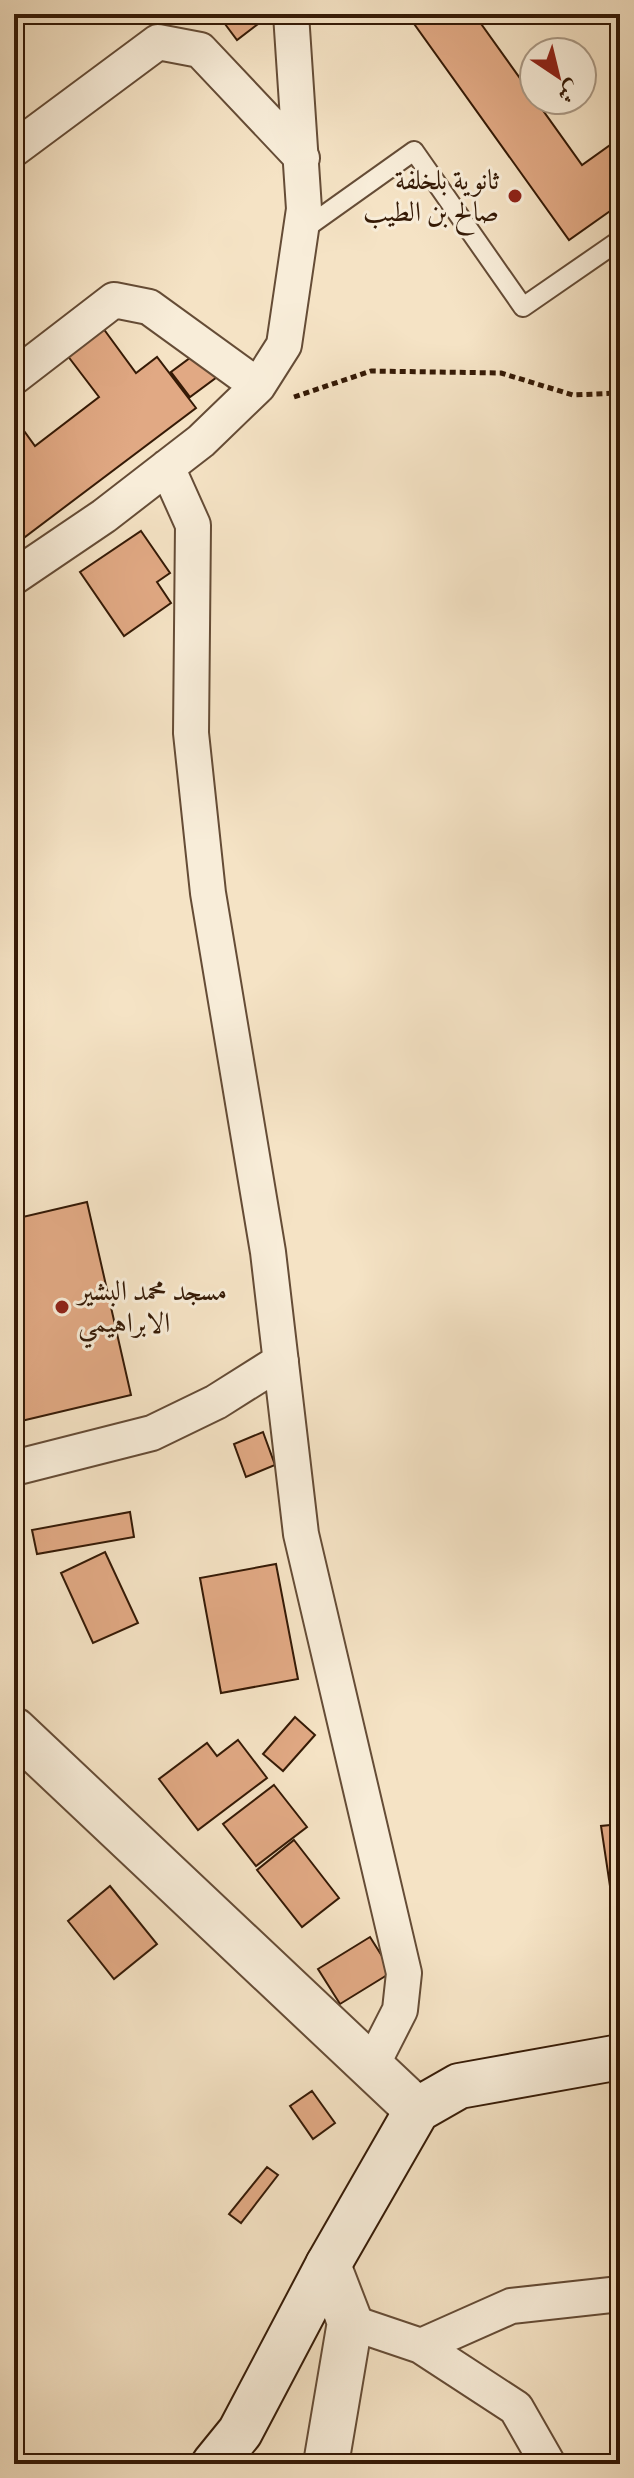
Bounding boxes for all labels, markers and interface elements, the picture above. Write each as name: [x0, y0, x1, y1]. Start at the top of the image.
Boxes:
north arrow: [518, 36, 598, 116]
text: ش: [552, 74, 585, 108]
place label: ثانوية بلخلفة صالح بن الطيب: [363, 163, 500, 236]
marker: ثانوية بلخلفة صالح بن الطيب: [506, 187, 524, 205]
place label: مسجد محمد البشير الابراهيمي: [75, 1274, 227, 1349]
marker: مسجد محمد البشير الابراهيمي: [53, 1298, 71, 1316]

